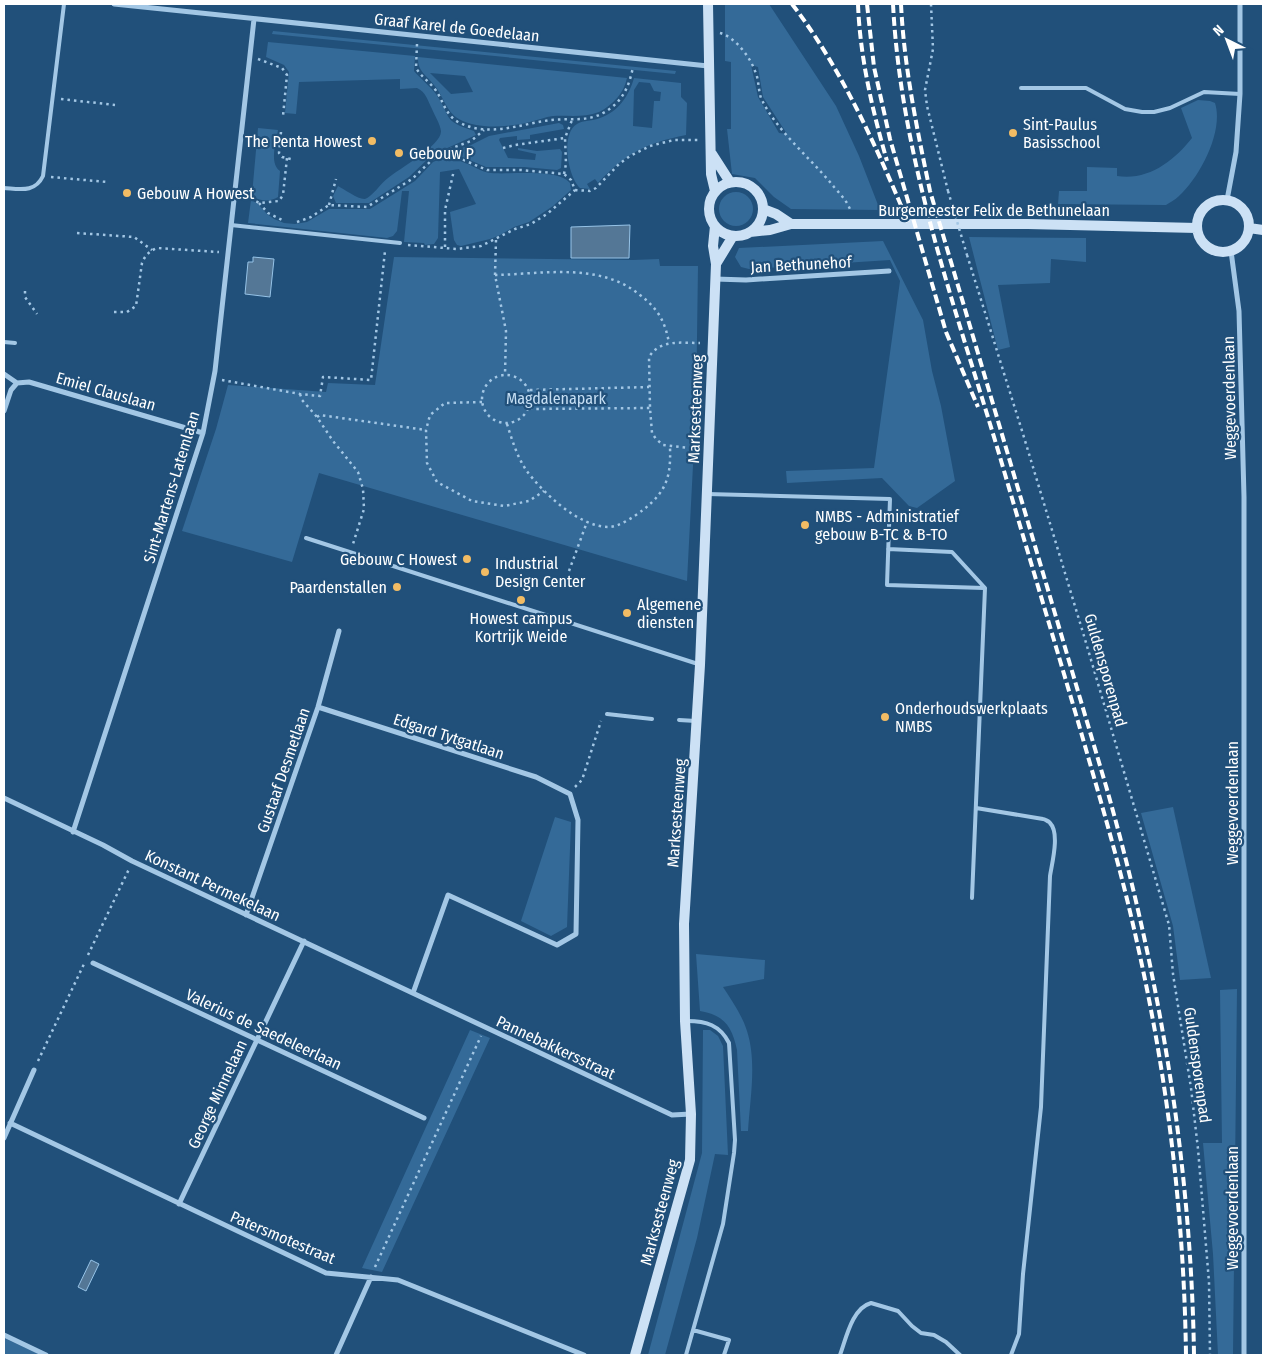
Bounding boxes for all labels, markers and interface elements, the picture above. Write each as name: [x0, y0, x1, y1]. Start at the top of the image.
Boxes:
street label: Graaf Karel de Goedelaan: [373, 9, 541, 46]
north arrow: [1202, 15, 1252, 65]
text: N: [1210, 22, 1227, 40]
place label: Sint-Paulus Basisschool: [1023, 115, 1100, 152]
marker: Sint-Paulus Basisschool: [1007, 127, 1019, 139]
place label: The Penta Howest: [245, 132, 363, 151]
marker: The Penta Howest: [366, 135, 378, 147]
place label: Gebouw P: [409, 144, 474, 163]
marker: Gebouw P: [393, 147, 405, 159]
place label: Gebouw A Howest: [137, 184, 255, 203]
marker: Gebouw A Howest: [121, 187, 133, 199]
street label: Burgemeester Felix de Bethunelaan: [878, 201, 1110, 220]
street label: Jan Bethunehof: [750, 252, 853, 277]
street label: Weggevoerdenlaan: [1219, 336, 1240, 460]
street label: Marksesteenweg: [684, 354, 707, 464]
street label: Emiel Clauslaan: [54, 368, 158, 415]
park label: Magdalenapark: [506, 389, 607, 408]
street label: Sint-Martens-Latemlaan: [139, 409, 204, 565]
place label: NMBS - Administratief gebouw B-TC & B-TO: [815, 507, 960, 544]
marker: NMBS - Administratief gebouw B-TC & B-TO: [799, 519, 811, 531]
place label: Gebouw C Howest: [340, 550, 458, 569]
marker: Gebouw C Howest: [461, 553, 473, 565]
place label: Industrial Design Center: [495, 554, 586, 591]
marker: Industrial Design Center: [479, 566, 491, 578]
place label: Paardenstallen: [289, 578, 387, 597]
marker: Paardenstallen: [391, 581, 403, 593]
marker: Howest campus Kortrijk Weide: [515, 594, 527, 606]
place label: Algemene diensten: [637, 595, 701, 632]
marker: Algemene diensten: [621, 607, 633, 619]
place label: Howest campus Kortrijk Weide: [470, 609, 573, 646]
street label: Guldensporenpad: [1080, 611, 1131, 729]
place label: Onderhoudswerkplaats NMBS: [895, 699, 1048, 736]
street label: Gustaaf Desmetlaan: [253, 705, 314, 835]
street label: Edgard Tytgatlaan: [391, 710, 507, 763]
marker: Onderhoudswerkplaats NMBS: [879, 711, 891, 723]
street label: Weggevoerdenlaan: [1223, 741, 1242, 865]
street label: Marksesteenweg: [663, 758, 690, 868]
street label: Konstant Permekelaan: [142, 846, 284, 925]
street label: Valerius de Saedeleerlaan: [183, 985, 345, 1074]
street label: Guldensporenpad: [1180, 1006, 1215, 1124]
street label: Pannebakkersstraat: [493, 1012, 619, 1084]
street label: George Minnelaan: [184, 1037, 251, 1152]
street label: Weggevoerdenlaan: [1223, 1146, 1242, 1270]
street label: Marksesteenweg: [636, 1157, 683, 1267]
street label: Patersmotestraat: [228, 1207, 339, 1268]

